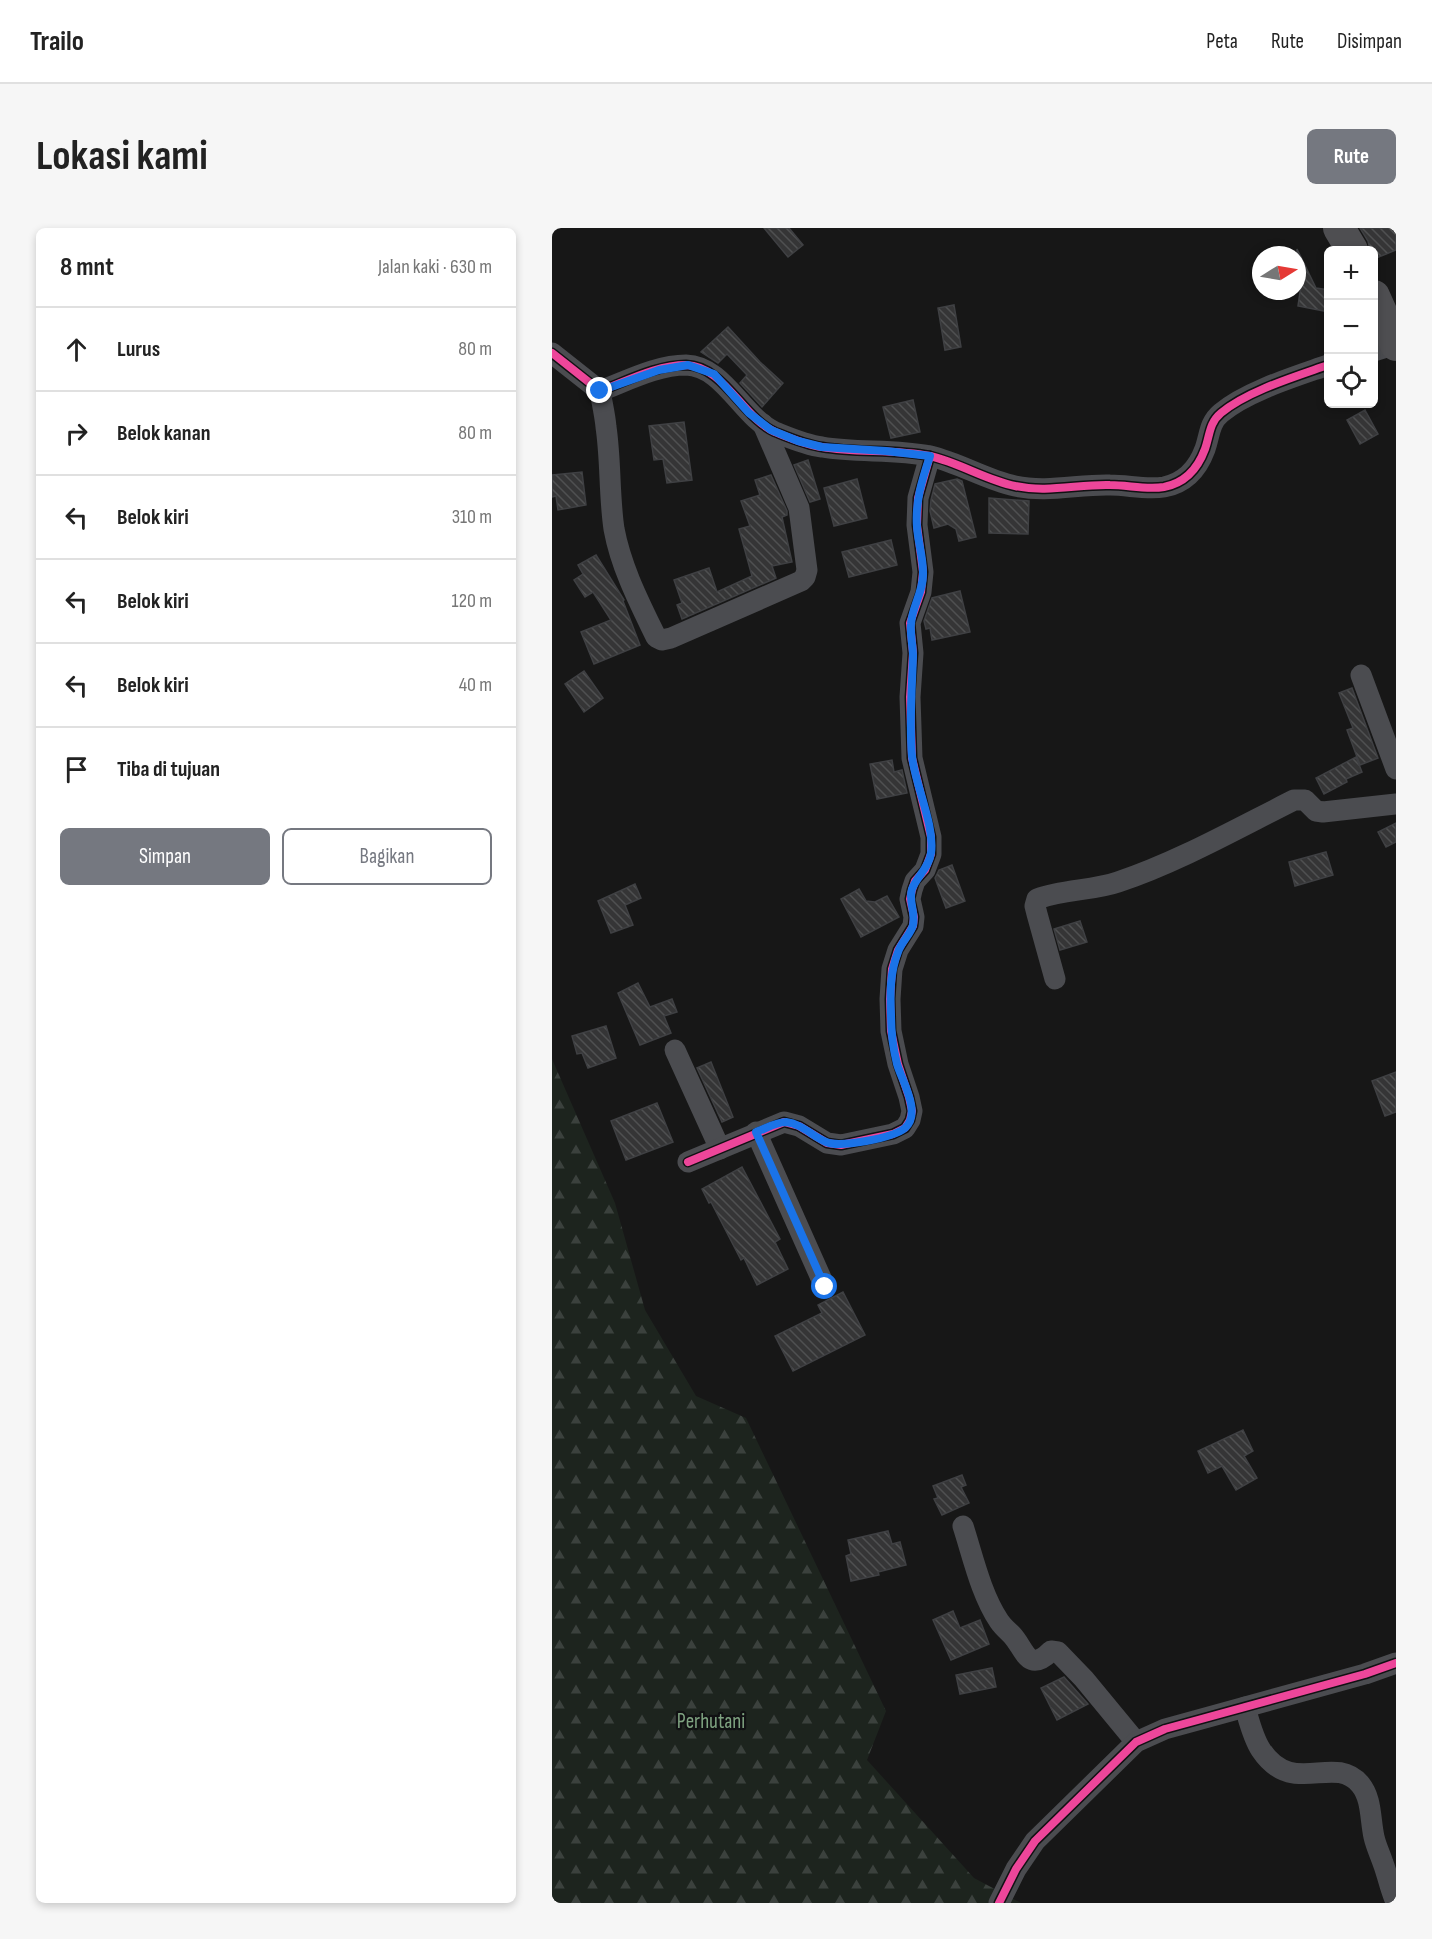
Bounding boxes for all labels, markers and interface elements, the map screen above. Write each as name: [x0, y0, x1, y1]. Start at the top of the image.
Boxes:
text: Trailo: [30, 25, 84, 58]
text: Peta: [1206, 29, 1238, 54]
text: Rute: [1271, 29, 1304, 54]
text: Disimpan: [1337, 29, 1402, 54]
button: Rute: [1307, 129, 1396, 184]
text: Lokasi kami: [36, 131, 208, 182]
north arrow: [1252, 246, 1306, 300]
map controls: [1324, 246, 1378, 408]
button: +: [1324, 246, 1378, 300]
text: 8 mnt: [60, 252, 114, 283]
text: Jalan kaki · 630 m: [378, 255, 492, 279]
button: −: [1324, 300, 1378, 354]
icon: ahead: [60, 333, 93, 366]
text: Lurus: [117, 336, 160, 363]
text: 80 m: [458, 337, 492, 361]
button: locate: [1324, 354, 1378, 408]
route end: [586, 377, 612, 403]
icon: right: [60, 417, 93, 450]
text: Belok kanan: [117, 420, 210, 447]
text: 80 m: [458, 421, 492, 445]
icon: left: [60, 501, 93, 534]
text: Belok kiri: [117, 504, 189, 531]
text: 310 m: [452, 505, 492, 529]
icon: left: [60, 585, 93, 618]
text: Belok kiri: [117, 588, 189, 615]
text: 120 m: [452, 589, 492, 613]
icon: left: [60, 669, 93, 702]
text: Belok kiri: [117, 672, 189, 699]
text: 40 m: [459, 673, 492, 697]
icon: arrive: [60, 753, 93, 786]
text: Tiba di tujuan: [117, 756, 220, 783]
button: Simpan: [60, 828, 270, 885]
button: Bagikan: [282, 828, 492, 885]
route start: [811, 1273, 837, 1299]
park label: Perhutani: [677, 1709, 745, 1734]

